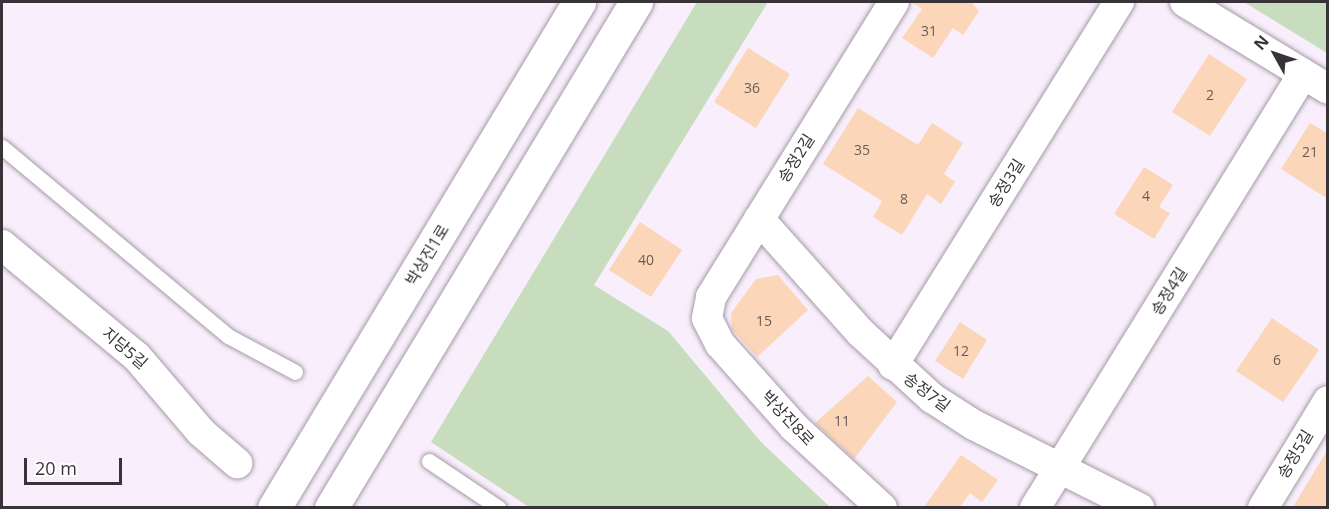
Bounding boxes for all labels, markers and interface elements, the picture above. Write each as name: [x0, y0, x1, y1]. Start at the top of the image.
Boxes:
house number: 31: [921, 23, 937, 39]
north arrow: [1245, 24, 1305, 84]
text: N: [1249, 30, 1274, 54]
house number: 36: [744, 80, 760, 96]
house number: 2: [1206, 87, 1214, 103]
street label: 송정2길: [774, 130, 818, 186]
house number: 35: [854, 142, 870, 158]
house number: 21: [1302, 144, 1318, 160]
street label: 송정3길: [984, 155, 1028, 211]
house number: 4: [1142, 188, 1150, 204]
house number: 8: [900, 191, 908, 207]
street label: 박상진1로: [401, 221, 453, 289]
house number: 40: [638, 252, 654, 268]
street label: 송정4길: [1147, 263, 1191, 319]
house number: 15: [756, 313, 772, 329]
street label: 지당5길: [99, 323, 151, 373]
house number: 12: [953, 343, 969, 359]
house number: 6: [1273, 352, 1281, 368]
street label: 송정7길: [900, 368, 954, 416]
street label: 박상진8로: [758, 387, 818, 449]
house number: 11: [834, 413, 850, 429]
street label: 송정5길: [1273, 426, 1317, 482]
scale bar: [27, 446, 124, 484]
text: 20 m: [35, 456, 77, 480]

